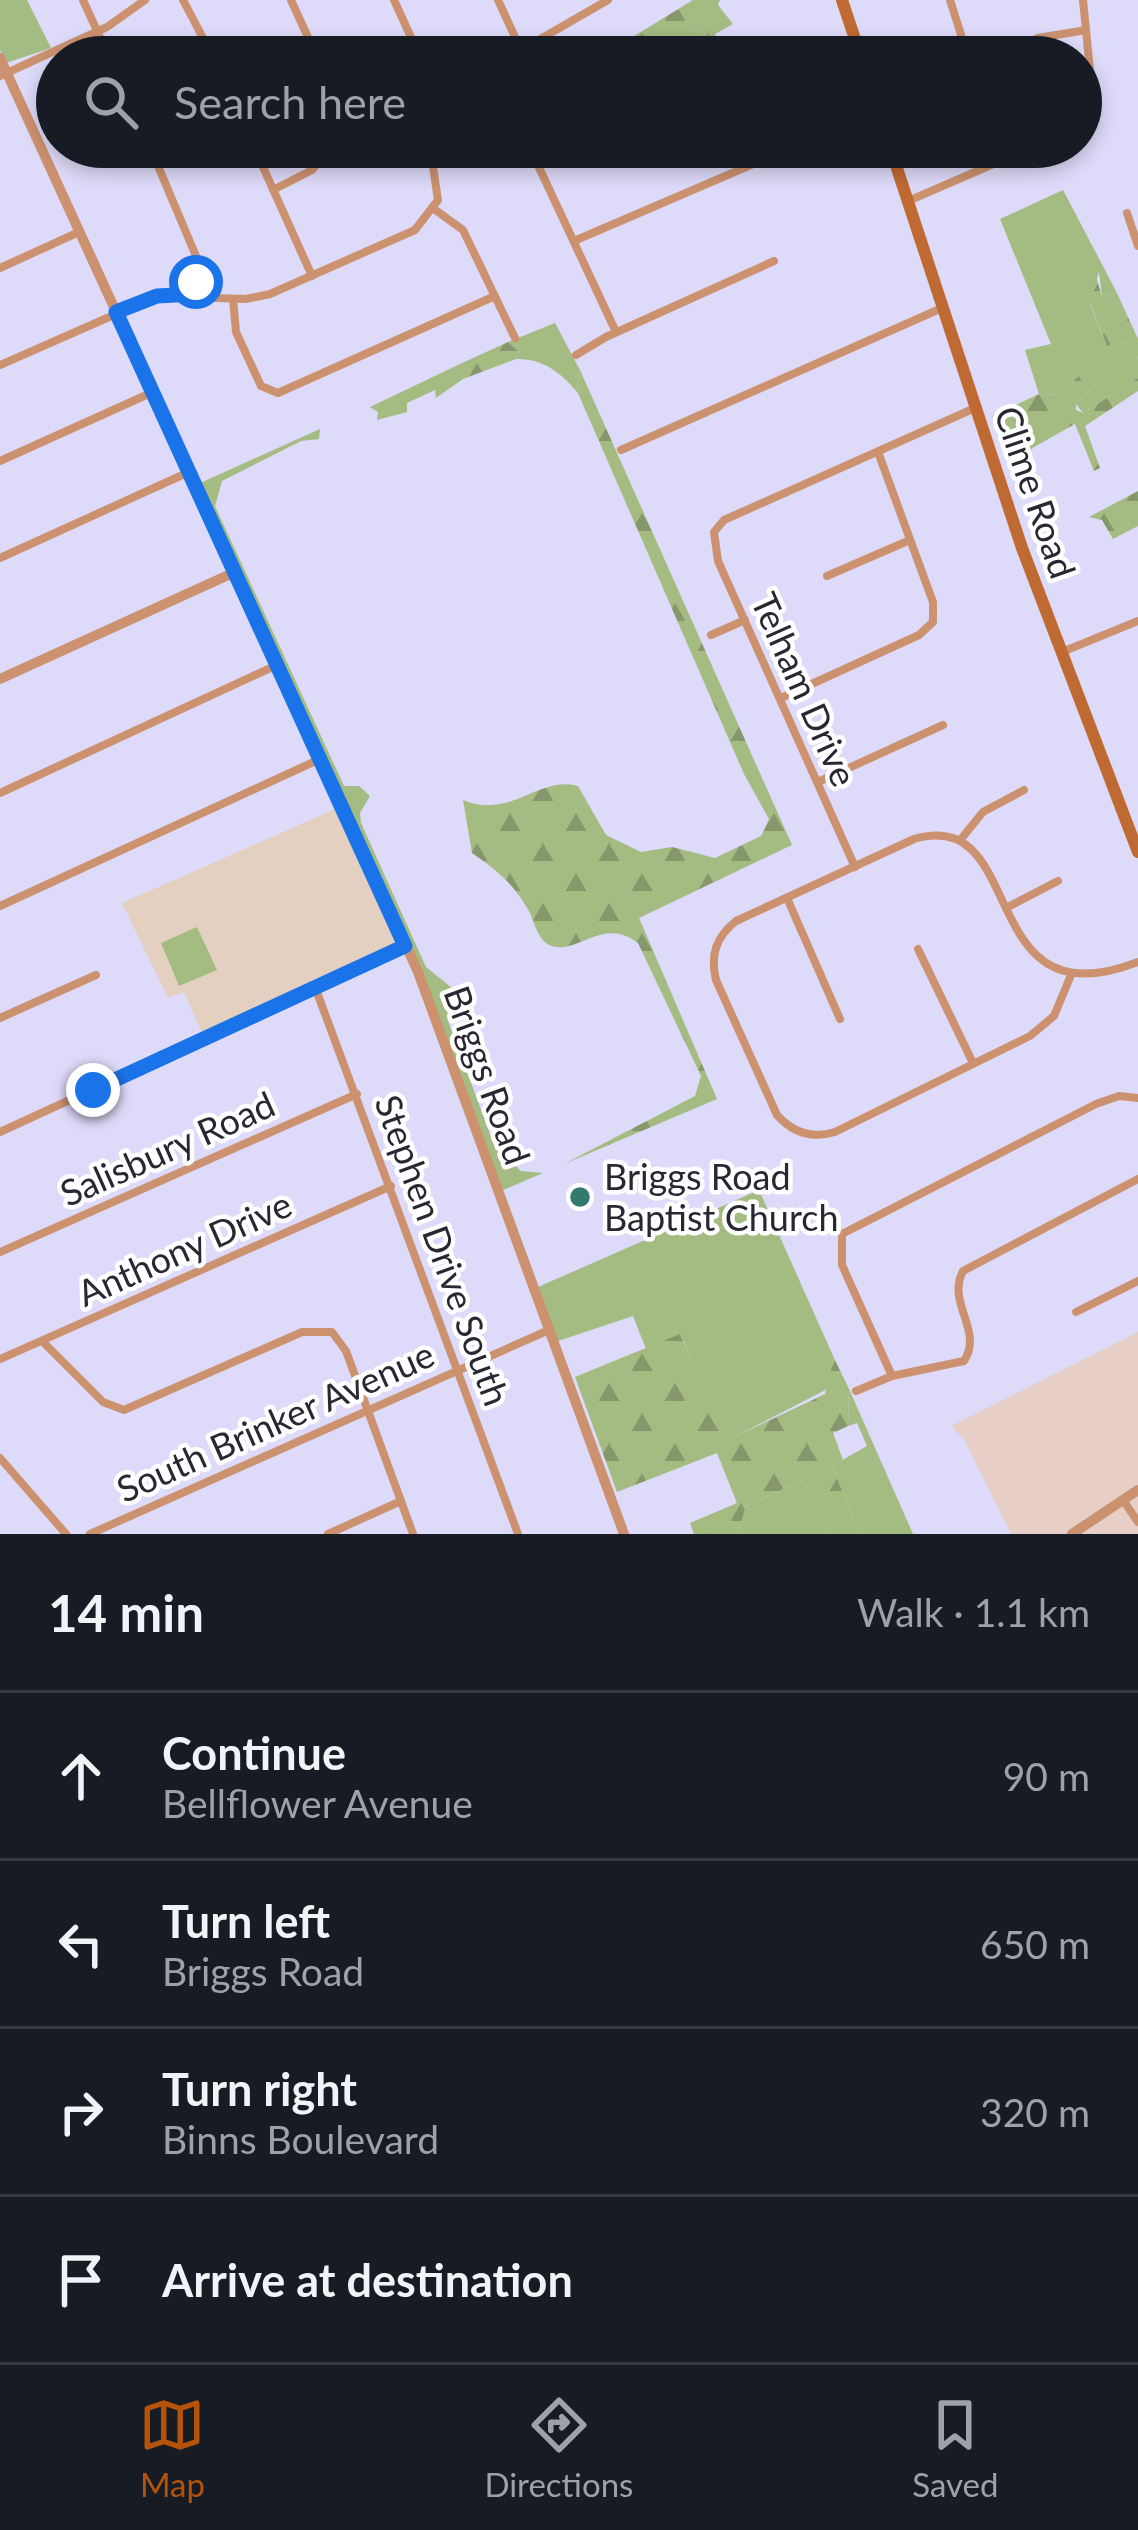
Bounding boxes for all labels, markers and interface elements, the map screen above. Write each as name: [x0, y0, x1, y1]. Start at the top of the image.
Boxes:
search box: [36, 36, 1102, 168]
icon: search: [78, 69, 144, 135]
text: Search here: [174, 75, 406, 129]
route start: [169, 255, 223, 309]
street label: Clime Road: [986, 400, 1086, 584]
street label: Telham Drive: [743, 585, 867, 793]
street label: Briggs Road: [435, 980, 541, 1170]
route end: [66, 1063, 120, 1117]
street label: Salisbury Road: [53, 1081, 281, 1215]
street label: Stephen Drive South: [366, 1089, 520, 1411]
place label: Briggs Road Baptist Church: [604, 1154, 839, 1239]
street label: Anthony Drive: [70, 1181, 298, 1315]
marker: Briggs Road Baptist Church: [567, 1184, 593, 1210]
street label: South Brinker Avenue: [110, 1331, 440, 1511]
text: 14 min: [48, 1582, 204, 1643]
text: Walk · 1.1 km: [857, 1589, 1090, 1635]
text: Continue: [162, 1726, 346, 1780]
icon: ahead: [48, 1743, 114, 1809]
text: 90 m: [1003, 1753, 1090, 1799]
text: Bellflower Avenue: [162, 1780, 473, 1826]
text: Turn left: [162, 1894, 330, 1948]
icon: left: [48, 1911, 114, 1977]
text: 650 m: [980, 1921, 1090, 1967]
text: Briggs Road: [162, 1948, 364, 1994]
text: Turn right: [162, 2062, 357, 2116]
icon: right: [48, 2079, 114, 2145]
text: 320 m: [980, 2089, 1090, 2135]
text: Binns Boulevard: [162, 2116, 439, 2162]
icon: arrive: [48, 2247, 114, 2313]
text: Arrive at destination: [162, 2253, 573, 2307]
tab: Map: [139, 2392, 205, 2504]
tab: Directions: [484, 2392, 633, 2504]
tab: Saved: [912, 2392, 999, 2504]

